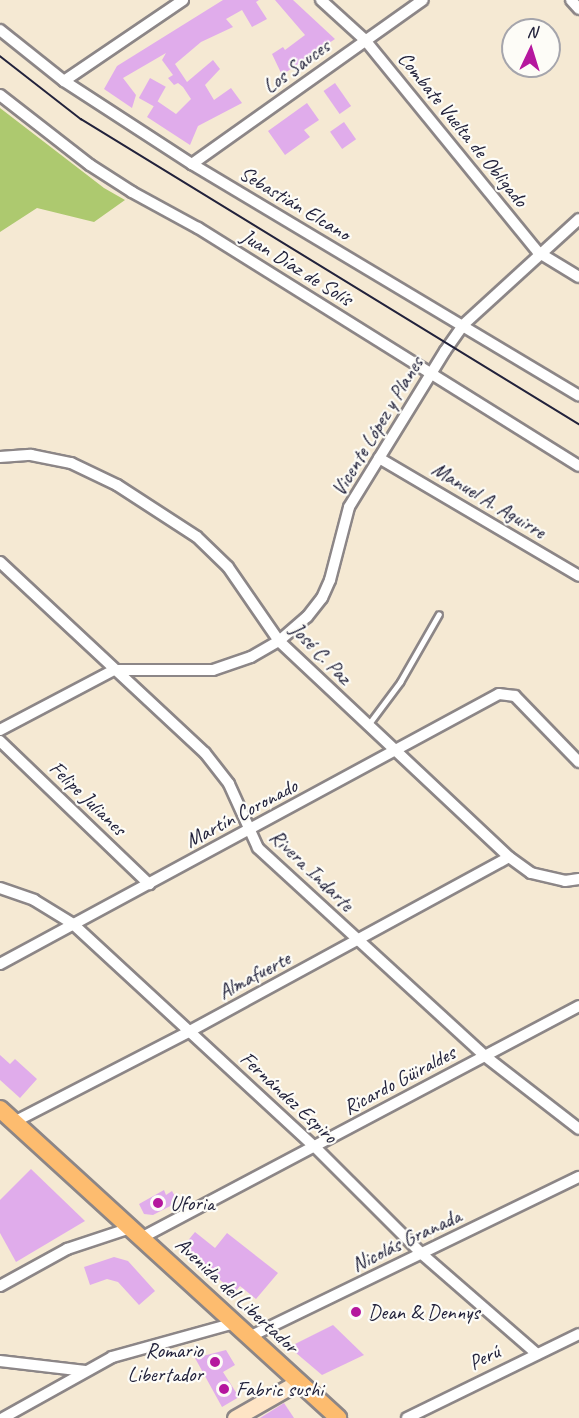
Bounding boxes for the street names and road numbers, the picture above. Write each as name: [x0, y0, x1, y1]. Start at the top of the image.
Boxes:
street label: Los Sauces: [257, 33, 335, 99]
street label: Combate Vuelta de Obligado: [393, 46, 533, 212]
street label: Sebastián Elcano: [235, 160, 355, 246]
street label: Juan Díaz de Solís: [237, 223, 357, 311]
street label: Vicente López y Planes: [326, 352, 428, 500]
street label: Manuel A. Aguirre: [427, 456, 551, 544]
street label: José C. Paz: [285, 617, 357, 689]
street label: Felipe Julianes: [44, 755, 132, 841]
street label: Martín Coronado: [181, 773, 301, 853]
street label: Rivera Indarte: [265, 824, 359, 916]
street label: Almafuerte: [214, 946, 294, 1004]
street label: Ricardo Güiraldes: [339, 1040, 459, 1120]
street label: Fernández Espiro: [235, 1046, 343, 1148]
street label: Nicolás Granada: [347, 1203, 465, 1277]
street label: Avenida del Libertador: [170, 1232, 304, 1358]
street label: Perú: [464, 1339, 504, 1375]

